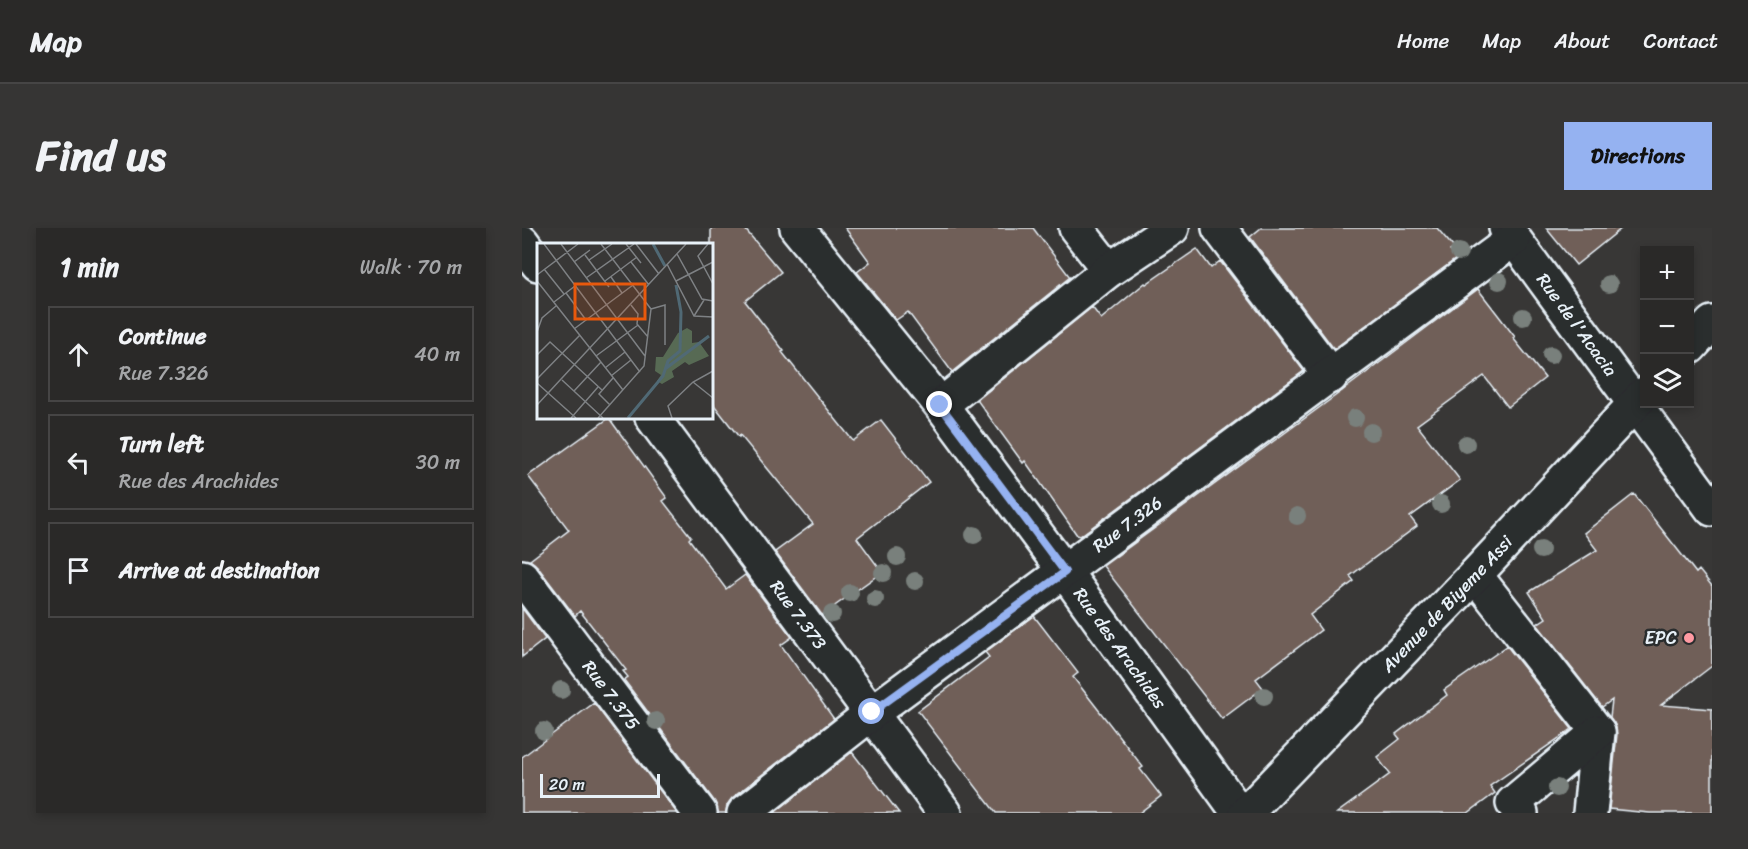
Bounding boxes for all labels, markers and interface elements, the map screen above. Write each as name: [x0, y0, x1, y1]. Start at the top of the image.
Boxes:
text: Map: [30, 17, 82, 66]
text: Home: [1397, 22, 1449, 60]
text: Map: [1482, 22, 1521, 60]
text: About: [1554, 22, 1611, 60]
text: Contact: [1644, 22, 1718, 60]
text: Find us: [36, 119, 166, 193]
button: Directions: [1564, 122, 1712, 190]
inset map: [537, 243, 712, 418]
text: 1 min: [60, 244, 119, 290]
map controls: [1640, 246, 1694, 408]
button: +: [1640, 246, 1694, 300]
text: Walk · 70 m: [360, 250, 462, 285]
street label: Rue de l'Acacia: [1528, 266, 1626, 383]
button: −: [1640, 300, 1694, 354]
text: Continue: [119, 317, 207, 356]
text: 40 m: [414, 337, 460, 372]
icon: ahead: [62, 338, 95, 371]
button: layers: [1640, 354, 1694, 408]
text: Rue 7.326: [119, 356, 209, 391]
route end: [926, 391, 952, 417]
text: Turn left: [119, 425, 204, 464]
text: 30 m: [416, 445, 460, 480]
icon: left: [62, 446, 95, 479]
text: Rue des Arachides: [119, 464, 279, 499]
street label: Rue 7.326: [1085, 487, 1169, 561]
street label: Avenue de Biyeme Assi: [1372, 527, 1521, 681]
text: Arrive at destination: [119, 551, 320, 590]
icon: arrive: [62, 554, 95, 587]
street label: Rue 7.373: [762, 573, 835, 657]
street label: Rue des Arachides: [1065, 580, 1175, 716]
place label: EPC: [1645, 622, 1677, 654]
marker: EPC: [1682, 631, 1696, 645]
street label: Rue 7.375: [574, 653, 648, 737]
route start: [858, 698, 884, 724]
text: 20 m: [549, 770, 585, 799]
scale bar: [540, 771, 660, 798]

